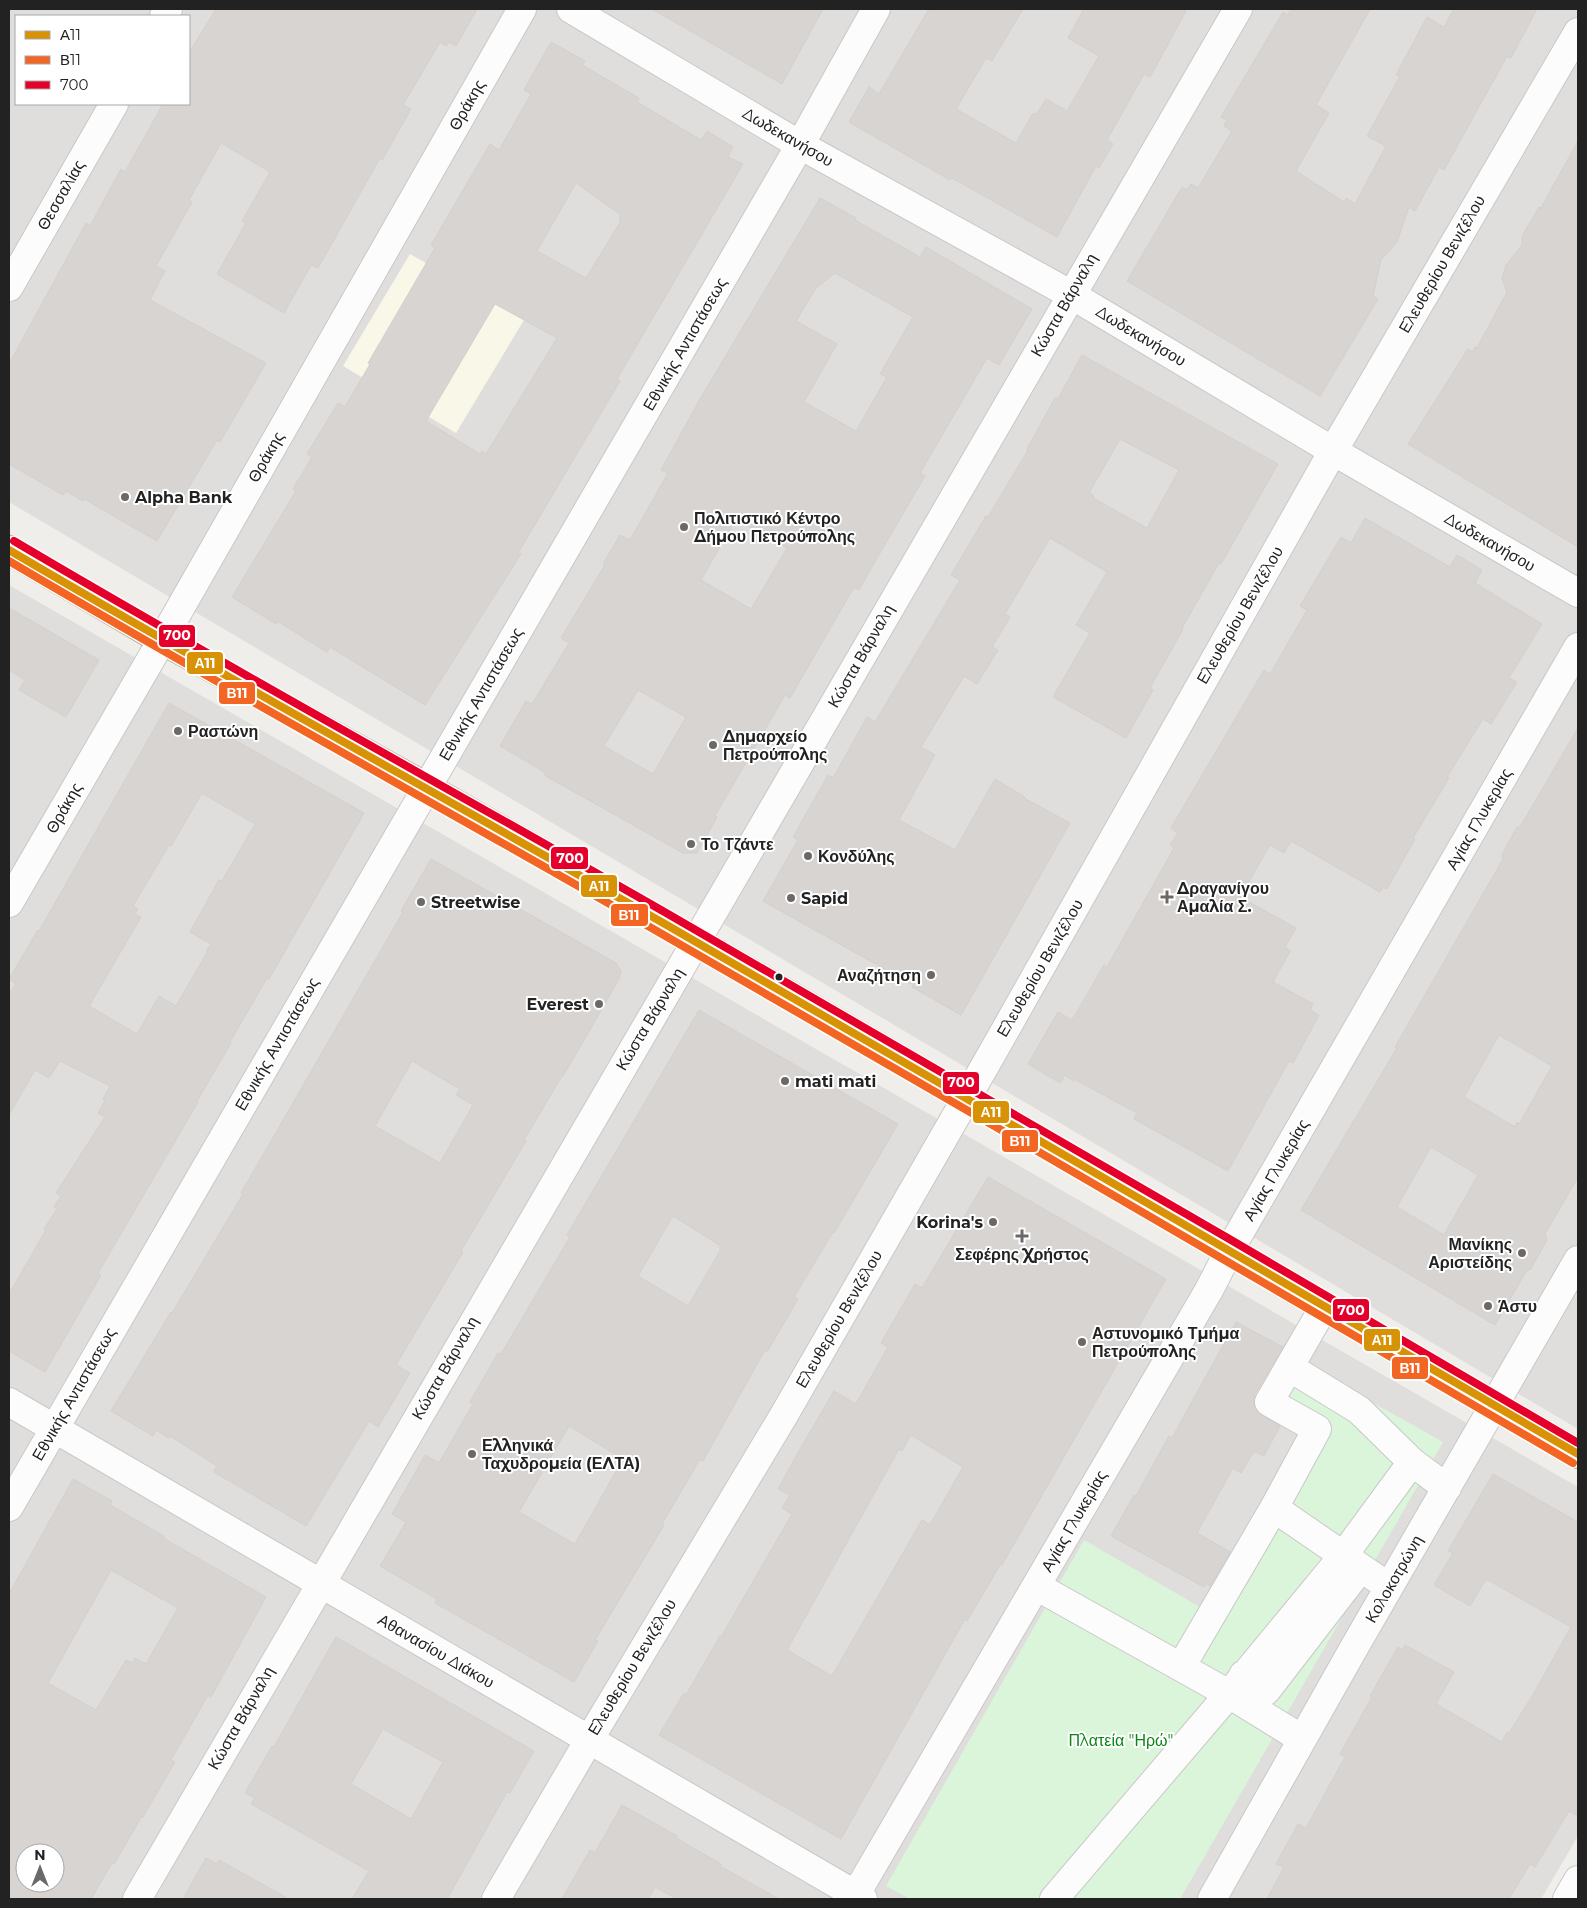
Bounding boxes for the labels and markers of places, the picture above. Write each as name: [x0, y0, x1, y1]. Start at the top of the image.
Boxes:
place label: Alpha Bank: [134, 488, 233, 507]
marker: Alpha Bank: [119, 491, 131, 503]
place label: Πολιτιστικό Κέντρο Δήμου Πετρούπολης: [693, 509, 855, 546]
marker: Πολιτιστικό Κέντρο Δήμου Πετρούπολης: [678, 521, 690, 533]
place label: Ραστώνη: [188, 722, 258, 741]
marker: Ραστώνη: [172, 725, 184, 737]
place label: Δημαρχείο Πετρούπολης: [722, 727, 827, 764]
marker: Δημαρχείο Πετρούπολης: [707, 739, 719, 751]
place label: Το Τζάντε: [701, 835, 774, 854]
marker: Το Τζάντε: [685, 838, 697, 850]
place label: Κονδύλης: [818, 847, 895, 866]
marker: Κονδύλης: [802, 850, 814, 862]
place label: Δραγανίγου Αμαλία Σ.: [1176, 879, 1269, 916]
place label: Sapid: [801, 889, 848, 908]
marker: Δραγανίγου Αμαλία Σ.: [1161, 891, 1173, 903]
marker: Sapid: [785, 892, 797, 904]
place label: Streetwise: [431, 893, 520, 912]
marker: Streetwise: [415, 896, 427, 908]
place label: Αναζήτηση: [837, 966, 921, 985]
marker: Αναζήτηση: [925, 969, 937, 981]
unlabelled marker: [774, 972, 784, 982]
place label: Everest: [527, 995, 589, 1014]
marker: Everest: [593, 998, 605, 1010]
place label: mati mati: [795, 1072, 876, 1091]
marker: mati mati: [779, 1075, 791, 1087]
place label: Korina's: [916, 1213, 983, 1232]
marker: Korina's: [987, 1216, 999, 1228]
marker: Σεφέρης Χρήστος: [1016, 1230, 1028, 1242]
place label: Μανίκης Αριστείδης: [1428, 1235, 1512, 1272]
place label: Σεφέρης Χρήστος: [955, 1245, 1089, 1264]
marker: Μανίκης Αριστείδης: [1516, 1247, 1528, 1259]
place label: Άστυ: [1498, 1297, 1537, 1316]
marker: Άστυ: [1482, 1300, 1494, 1312]
place label: Αστυνομικό Τμήμα Πετρούπολης: [1092, 1324, 1239, 1361]
marker: Αστυνομικό Τμήμα Πετρούπολης: [1076, 1336, 1088, 1348]
place label: Ελληνικά Ταχυδρομεία (ΕΛΤΑ): [482, 1436, 640, 1473]
marker: Ελληνικά Ταχυδρομεία (ΕΛΤΑ): [466, 1448, 478, 1460]

